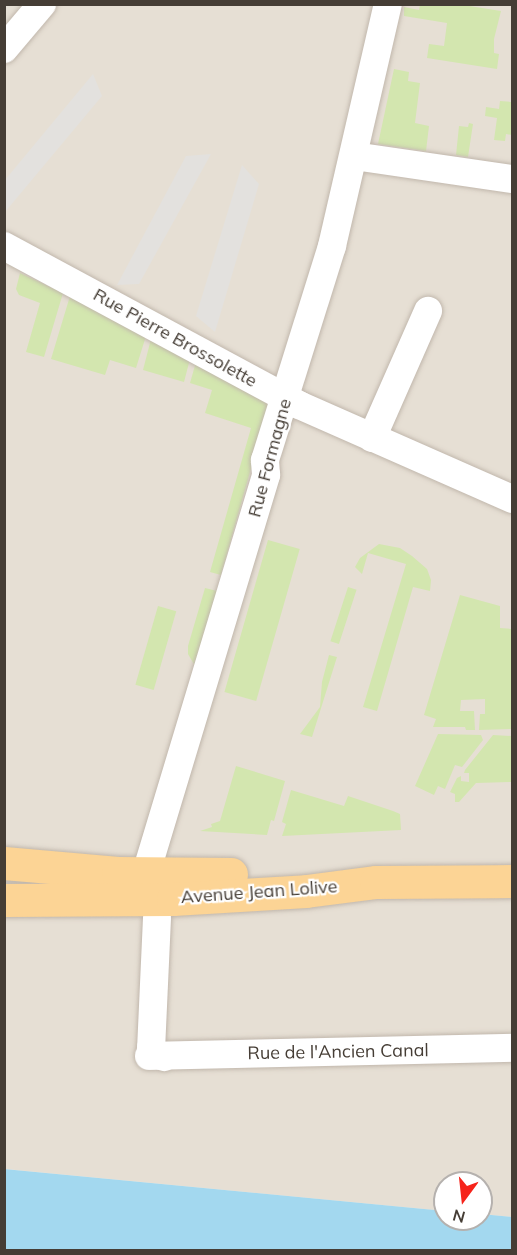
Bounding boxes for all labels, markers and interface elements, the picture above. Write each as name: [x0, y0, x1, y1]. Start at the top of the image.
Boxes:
street label: Rue Pierre Brossolette: [89, 284, 261, 392]
street label: Rue Formagne: [244, 396, 296, 520]
street label: Avenue Jean Lolive: [180, 876, 338, 908]
street label: Rue de l'Ancien Canal: [247, 1040, 429, 1064]
north arrow: [433, 1171, 493, 1231]
text: N: [450, 1205, 467, 1228]

